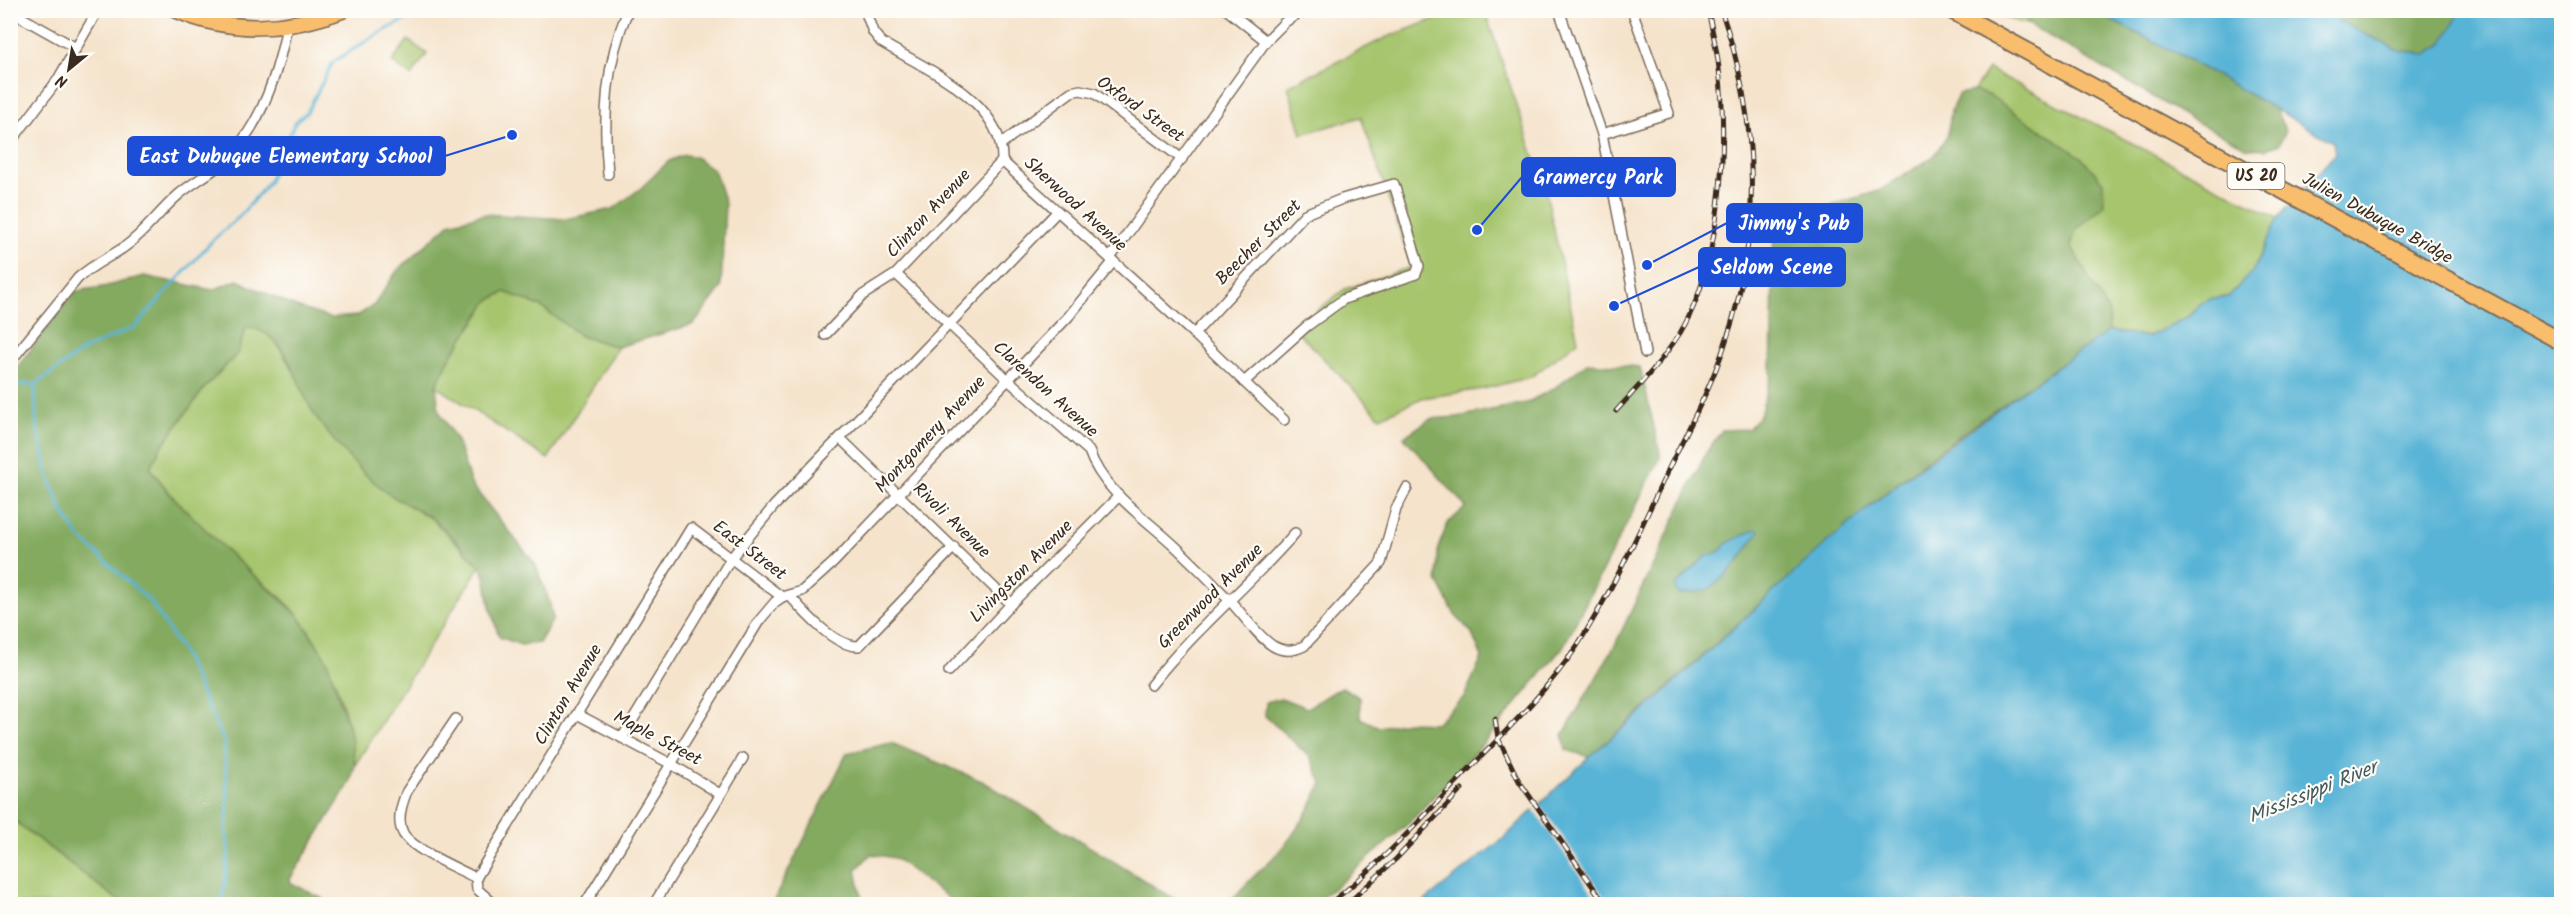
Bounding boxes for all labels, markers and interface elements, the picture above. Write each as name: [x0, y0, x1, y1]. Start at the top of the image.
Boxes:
north arrow: [39, 39, 99, 99]
text: N: [52, 67, 73, 94]
street label: Oxford Street: [1090, 69, 1191, 152]
callout: East Dubuque Elementary School: [128, 137, 445, 175]
text: East Dubuque Elementary School: [140, 142, 433, 174]
street label: Sherwood Avenue: [1017, 150, 1133, 260]
callout: Gramercy Park: [1522, 158, 1675, 196]
street label: Clinton Avenue: [880, 162, 978, 266]
text: Gramercy Park: [1534, 163, 1664, 195]
road number: US 20: [2228, 163, 2284, 189]
street label: Julien Dubuque Bridge: [2296, 165, 2458, 273]
street label: Beecher Street: [1209, 192, 1310, 293]
callout: Jimmy's Pub: [1727, 204, 1862, 242]
text: Jimmy's Pub: [1738, 209, 1850, 241]
callout: Seldom Scene: [1699, 248, 1845, 286]
text: Seldom Scene: [1711, 253, 1833, 285]
street label: Clarendon Avenue: [985, 334, 1105, 446]
street label: Montgomery Avenue: [868, 369, 994, 501]
street label: Rivoli Avenue: [905, 476, 997, 566]
street label: East Street: [706, 513, 793, 589]
street label: Livingston Avenue: [963, 513, 1081, 631]
street label: Greenwood Avenue: [1151, 537, 1271, 657]
street label: Clinton Avenue: [527, 639, 611, 751]
street label: Maple Street: [608, 704, 707, 775]
water label: Mississippi River: [2244, 751, 2386, 833]

